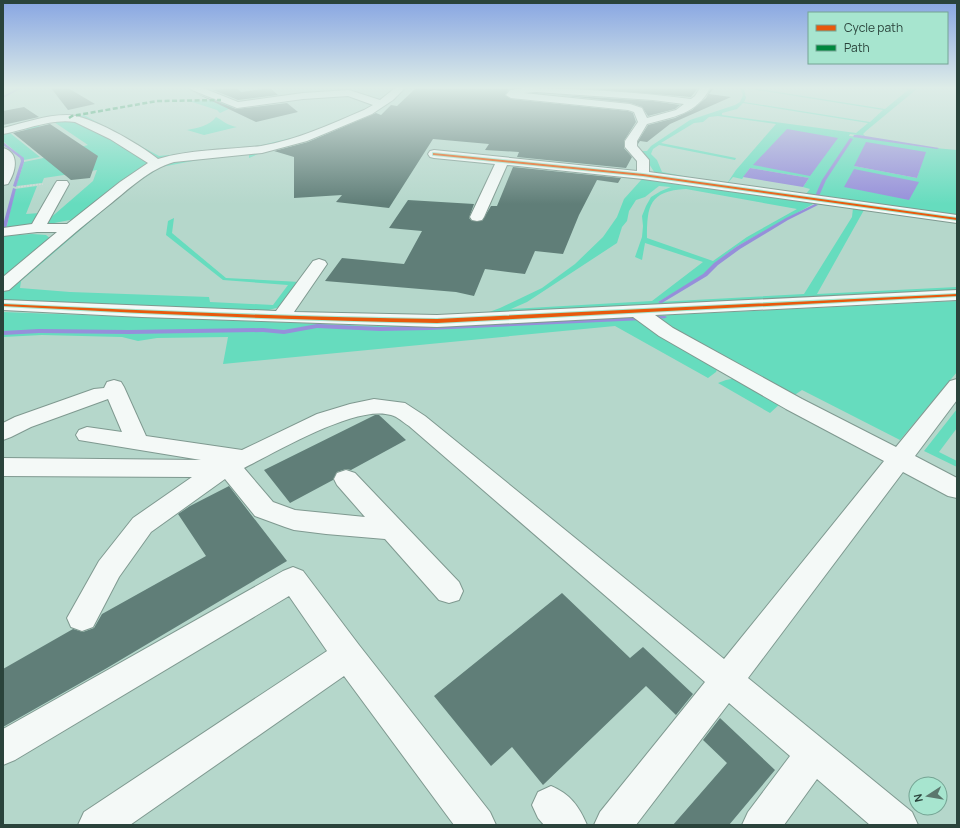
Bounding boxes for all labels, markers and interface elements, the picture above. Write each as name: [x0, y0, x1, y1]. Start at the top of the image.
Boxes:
legend: [808, 12, 948, 64]
text: Cycle path: [844, 19, 903, 36]
text: Path: [844, 39, 870, 56]
north arrow: [908, 776, 948, 816]
text: N: [910, 793, 926, 804]

